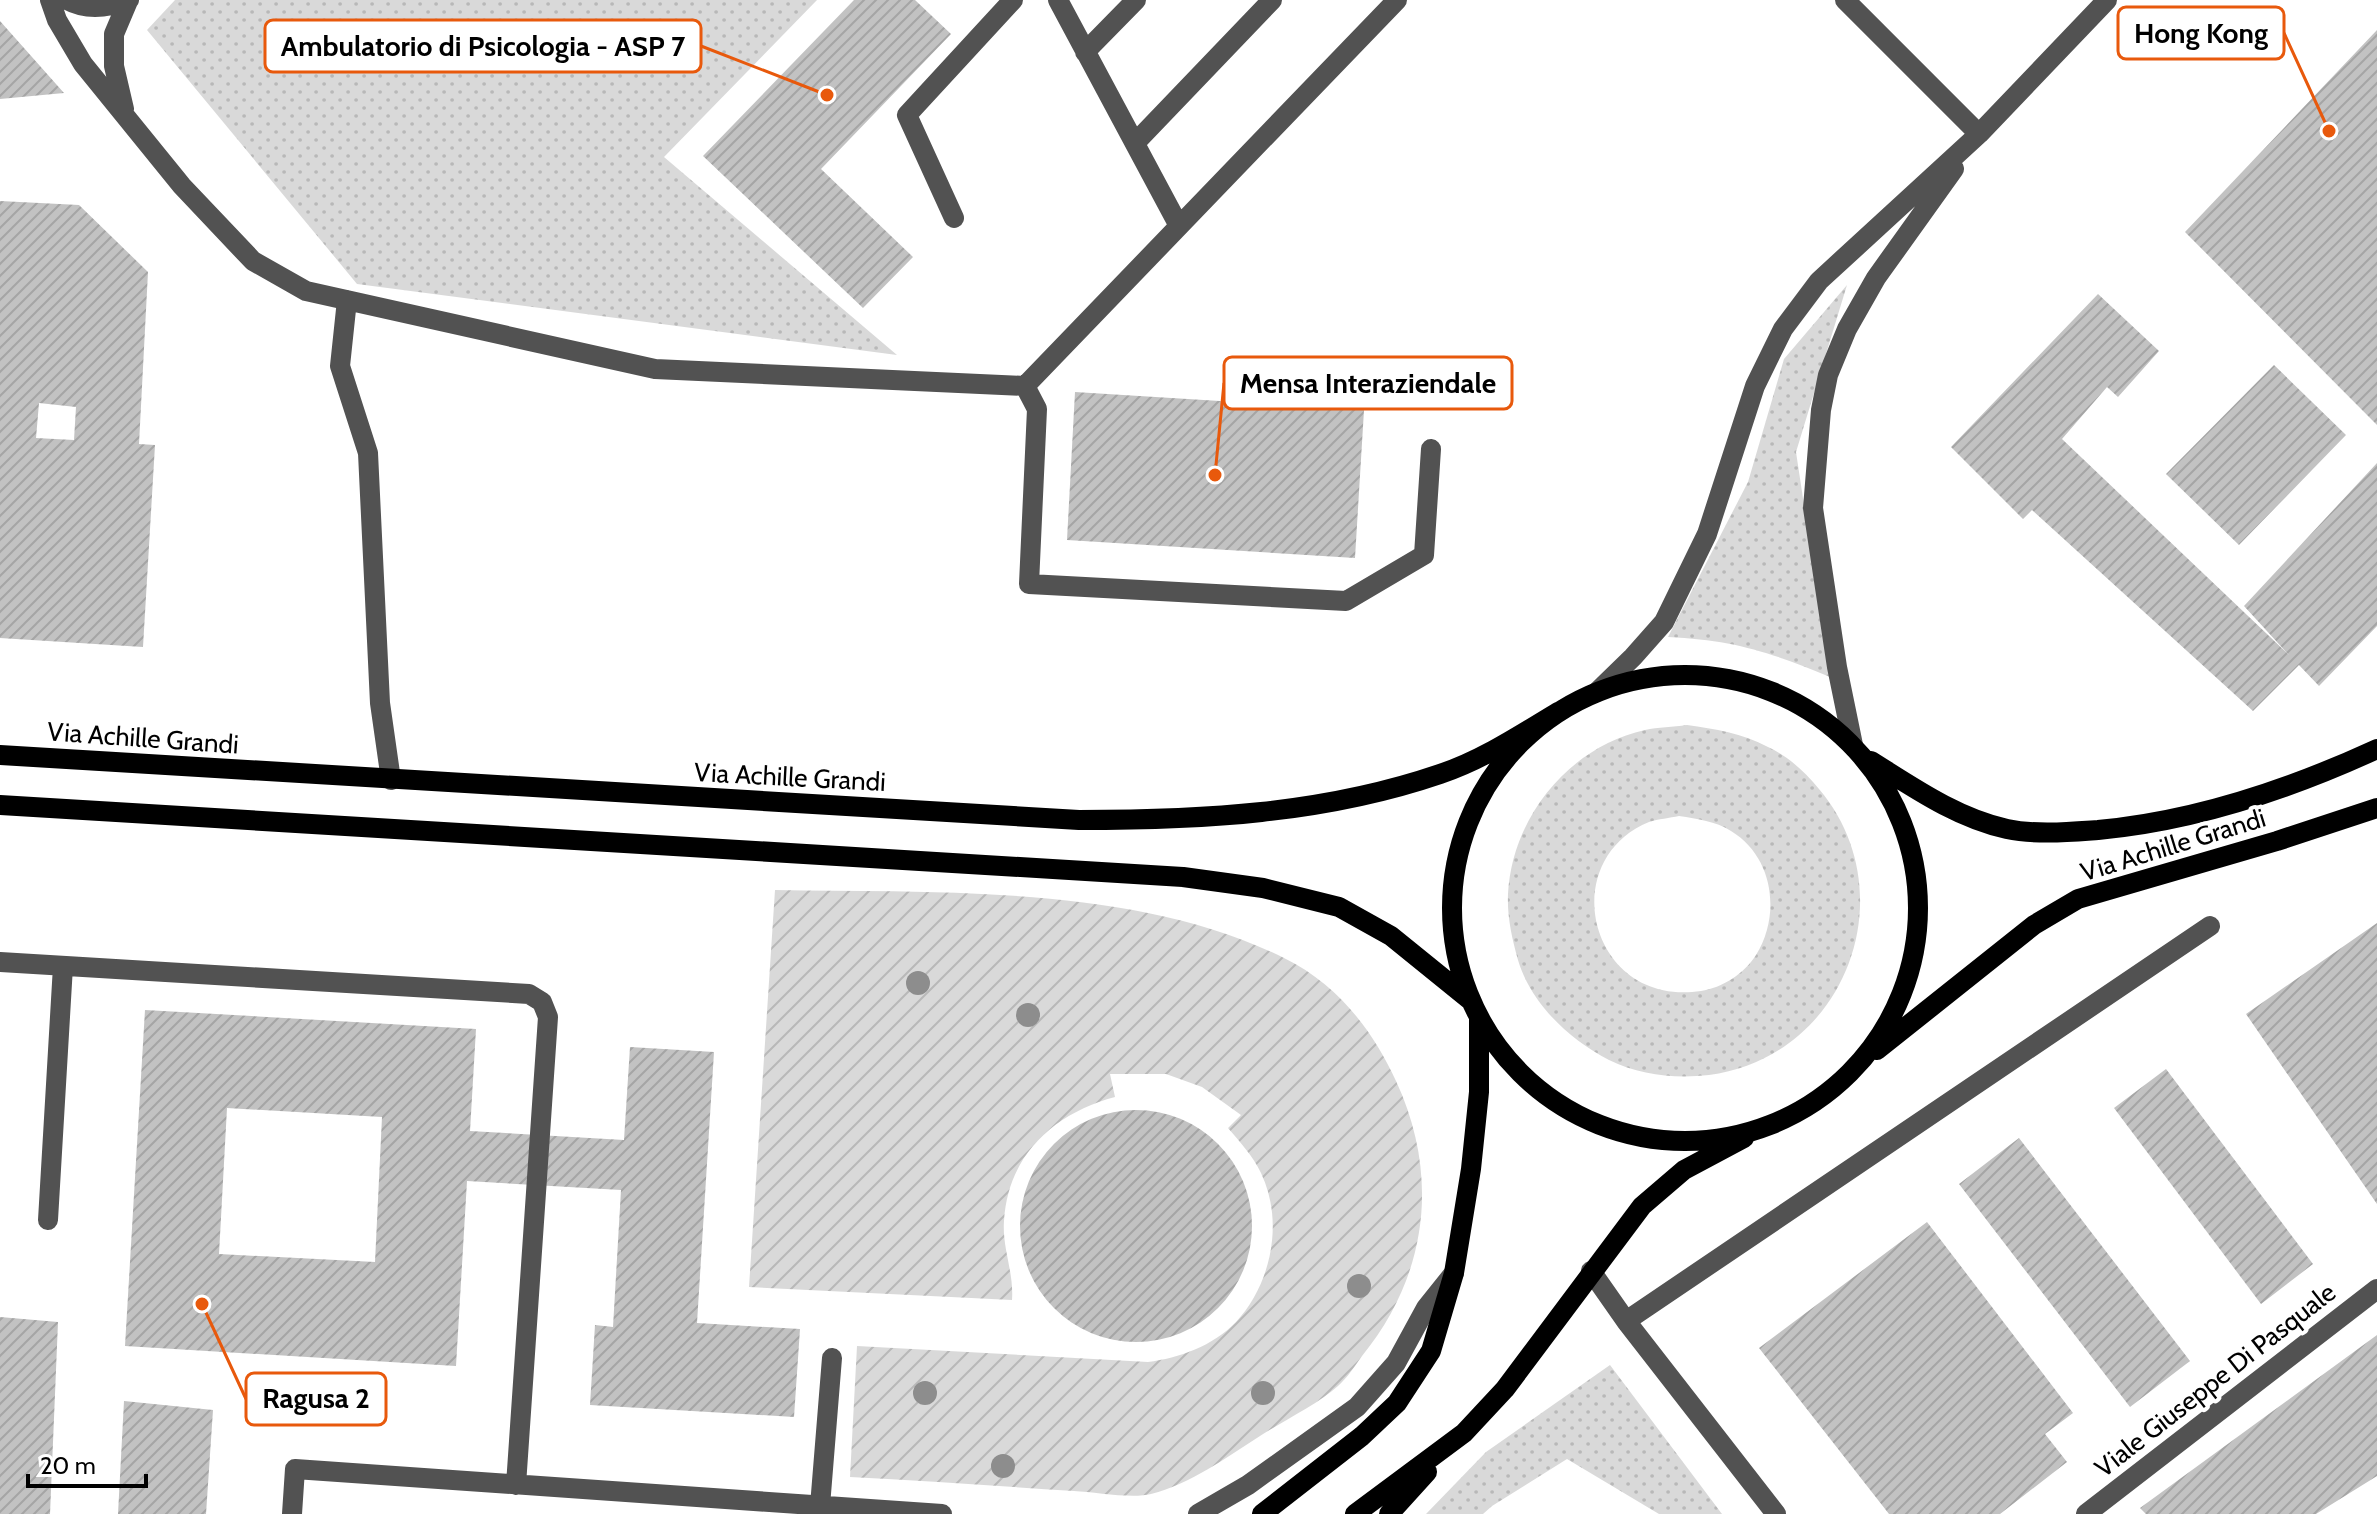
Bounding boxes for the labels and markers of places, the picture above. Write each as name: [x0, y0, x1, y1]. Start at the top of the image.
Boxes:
callout: Hong Kong: [2118, 7, 2284, 59]
callout: Ambulatorio di Psicologia - ASP 7: [265, 20, 701, 72]
callout: Mensa Interaziendale: [1224, 357, 1512, 409]
callout: Ragusa 2: [246, 1373, 386, 1425]

